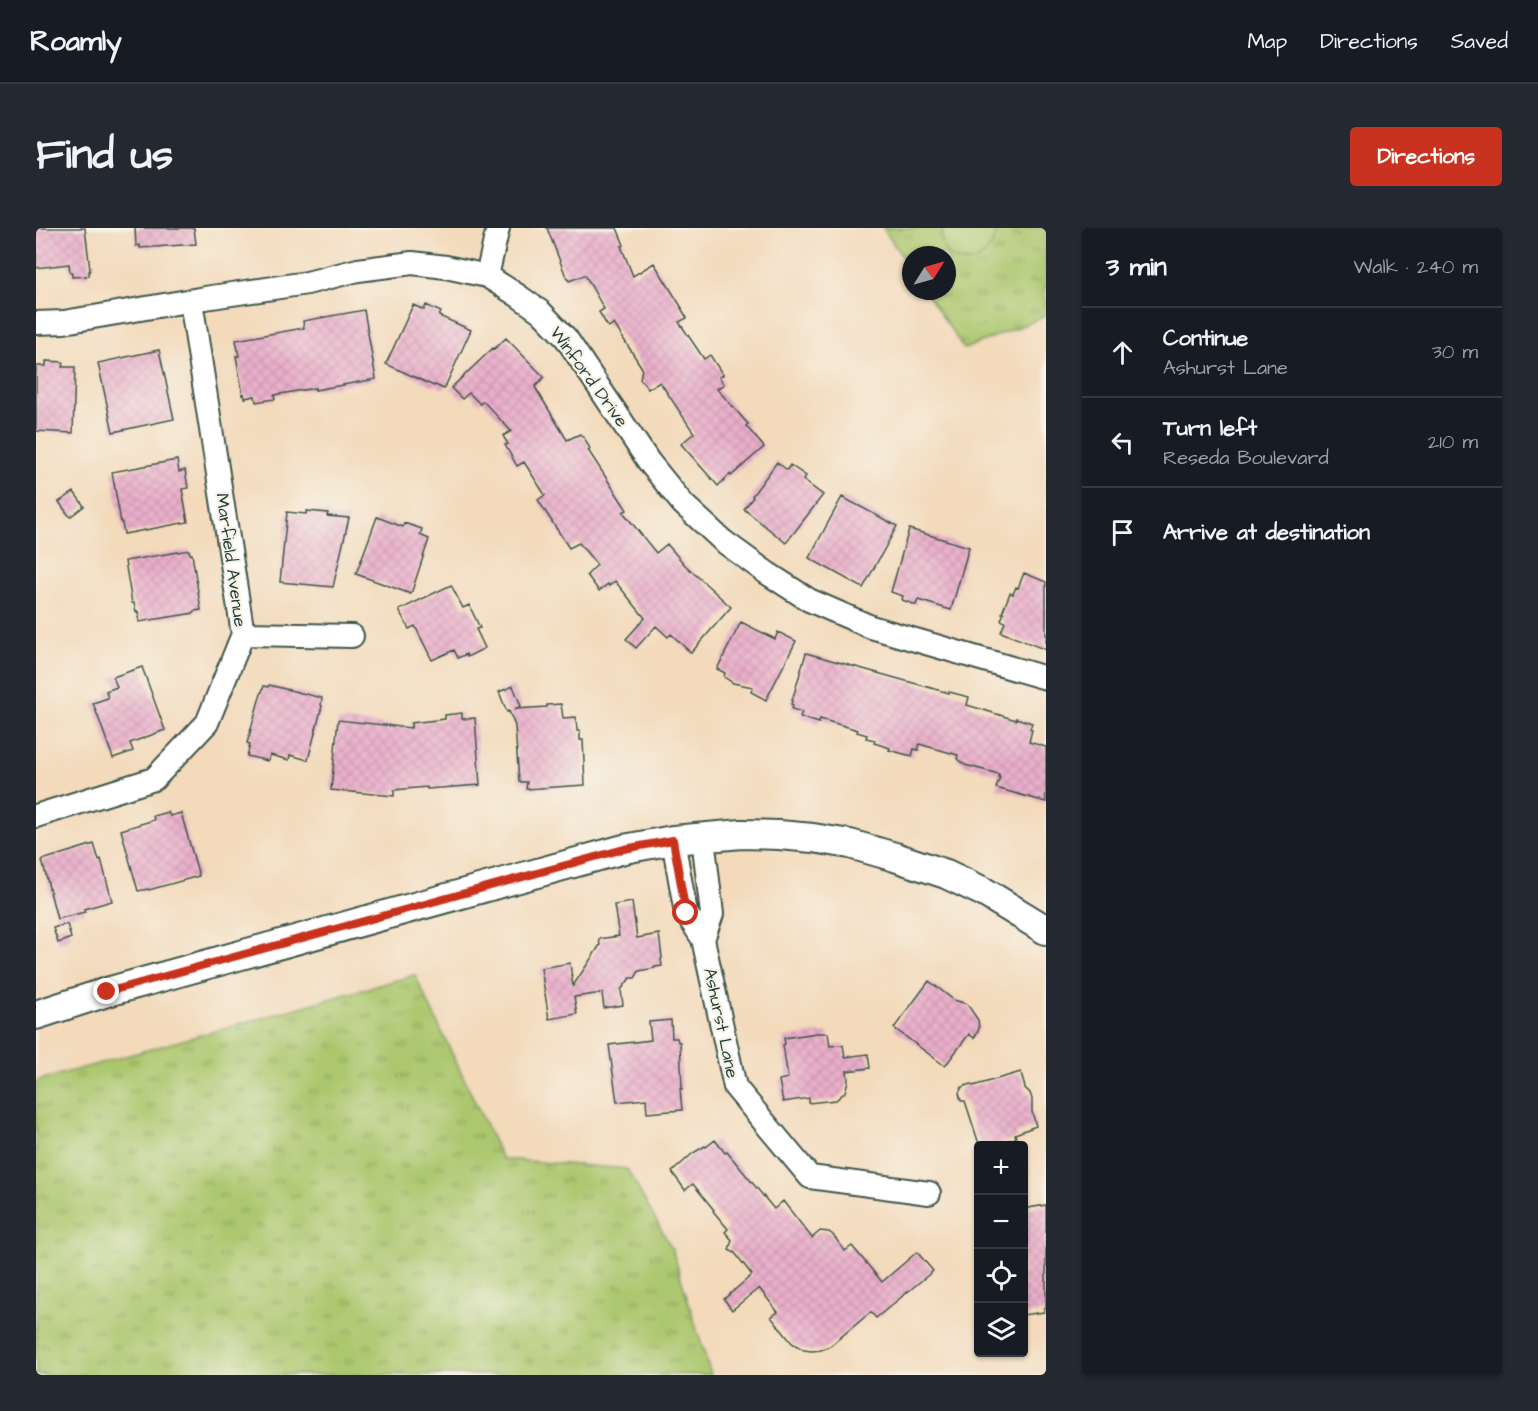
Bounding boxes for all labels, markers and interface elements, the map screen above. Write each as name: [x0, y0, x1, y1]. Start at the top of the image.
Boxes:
text: Roamly: [30, 22, 122, 61]
text: Map: [1247, 27, 1287, 56]
text: Directions: [1320, 27, 1418, 56]
text: Saved: [1451, 27, 1508, 56]
text: Find us: [36, 127, 173, 185]
button: Directions: [1350, 127, 1502, 186]
north arrow: [902, 246, 956, 300]
text: 3 min: [1106, 249, 1167, 285]
text: Walk · 240 m: [1354, 253, 1478, 281]
street label: Winford Drive: [544, 321, 634, 433]
text: Continue: [1163, 323, 1248, 354]
icon: ahead: [1106, 336, 1139, 369]
text: 30 m: [1432, 338, 1478, 366]
text: Ashurst Lane: [1163, 354, 1288, 382]
text: Turn left: [1163, 413, 1257, 444]
icon: left: [1106, 426, 1139, 459]
text: 210 m: [1428, 428, 1478, 456]
text: Reseda Boulevard: [1163, 444, 1329, 472]
street label: Marfield Avenue: [209, 491, 253, 629]
icon: arrive: [1106, 516, 1139, 549]
text: Arrive at destination: [1163, 517, 1370, 548]
route start: [672, 899, 698, 925]
street label: Ashurst Lane: [697, 965, 745, 1081]
route end: [93, 978, 119, 1004]
map controls: [974, 1141, 1028, 1357]
button: +: [974, 1141, 1028, 1195]
button: −: [974, 1195, 1028, 1249]
button: locate: [974, 1249, 1028, 1303]
button: layers: [974, 1303, 1028, 1357]

